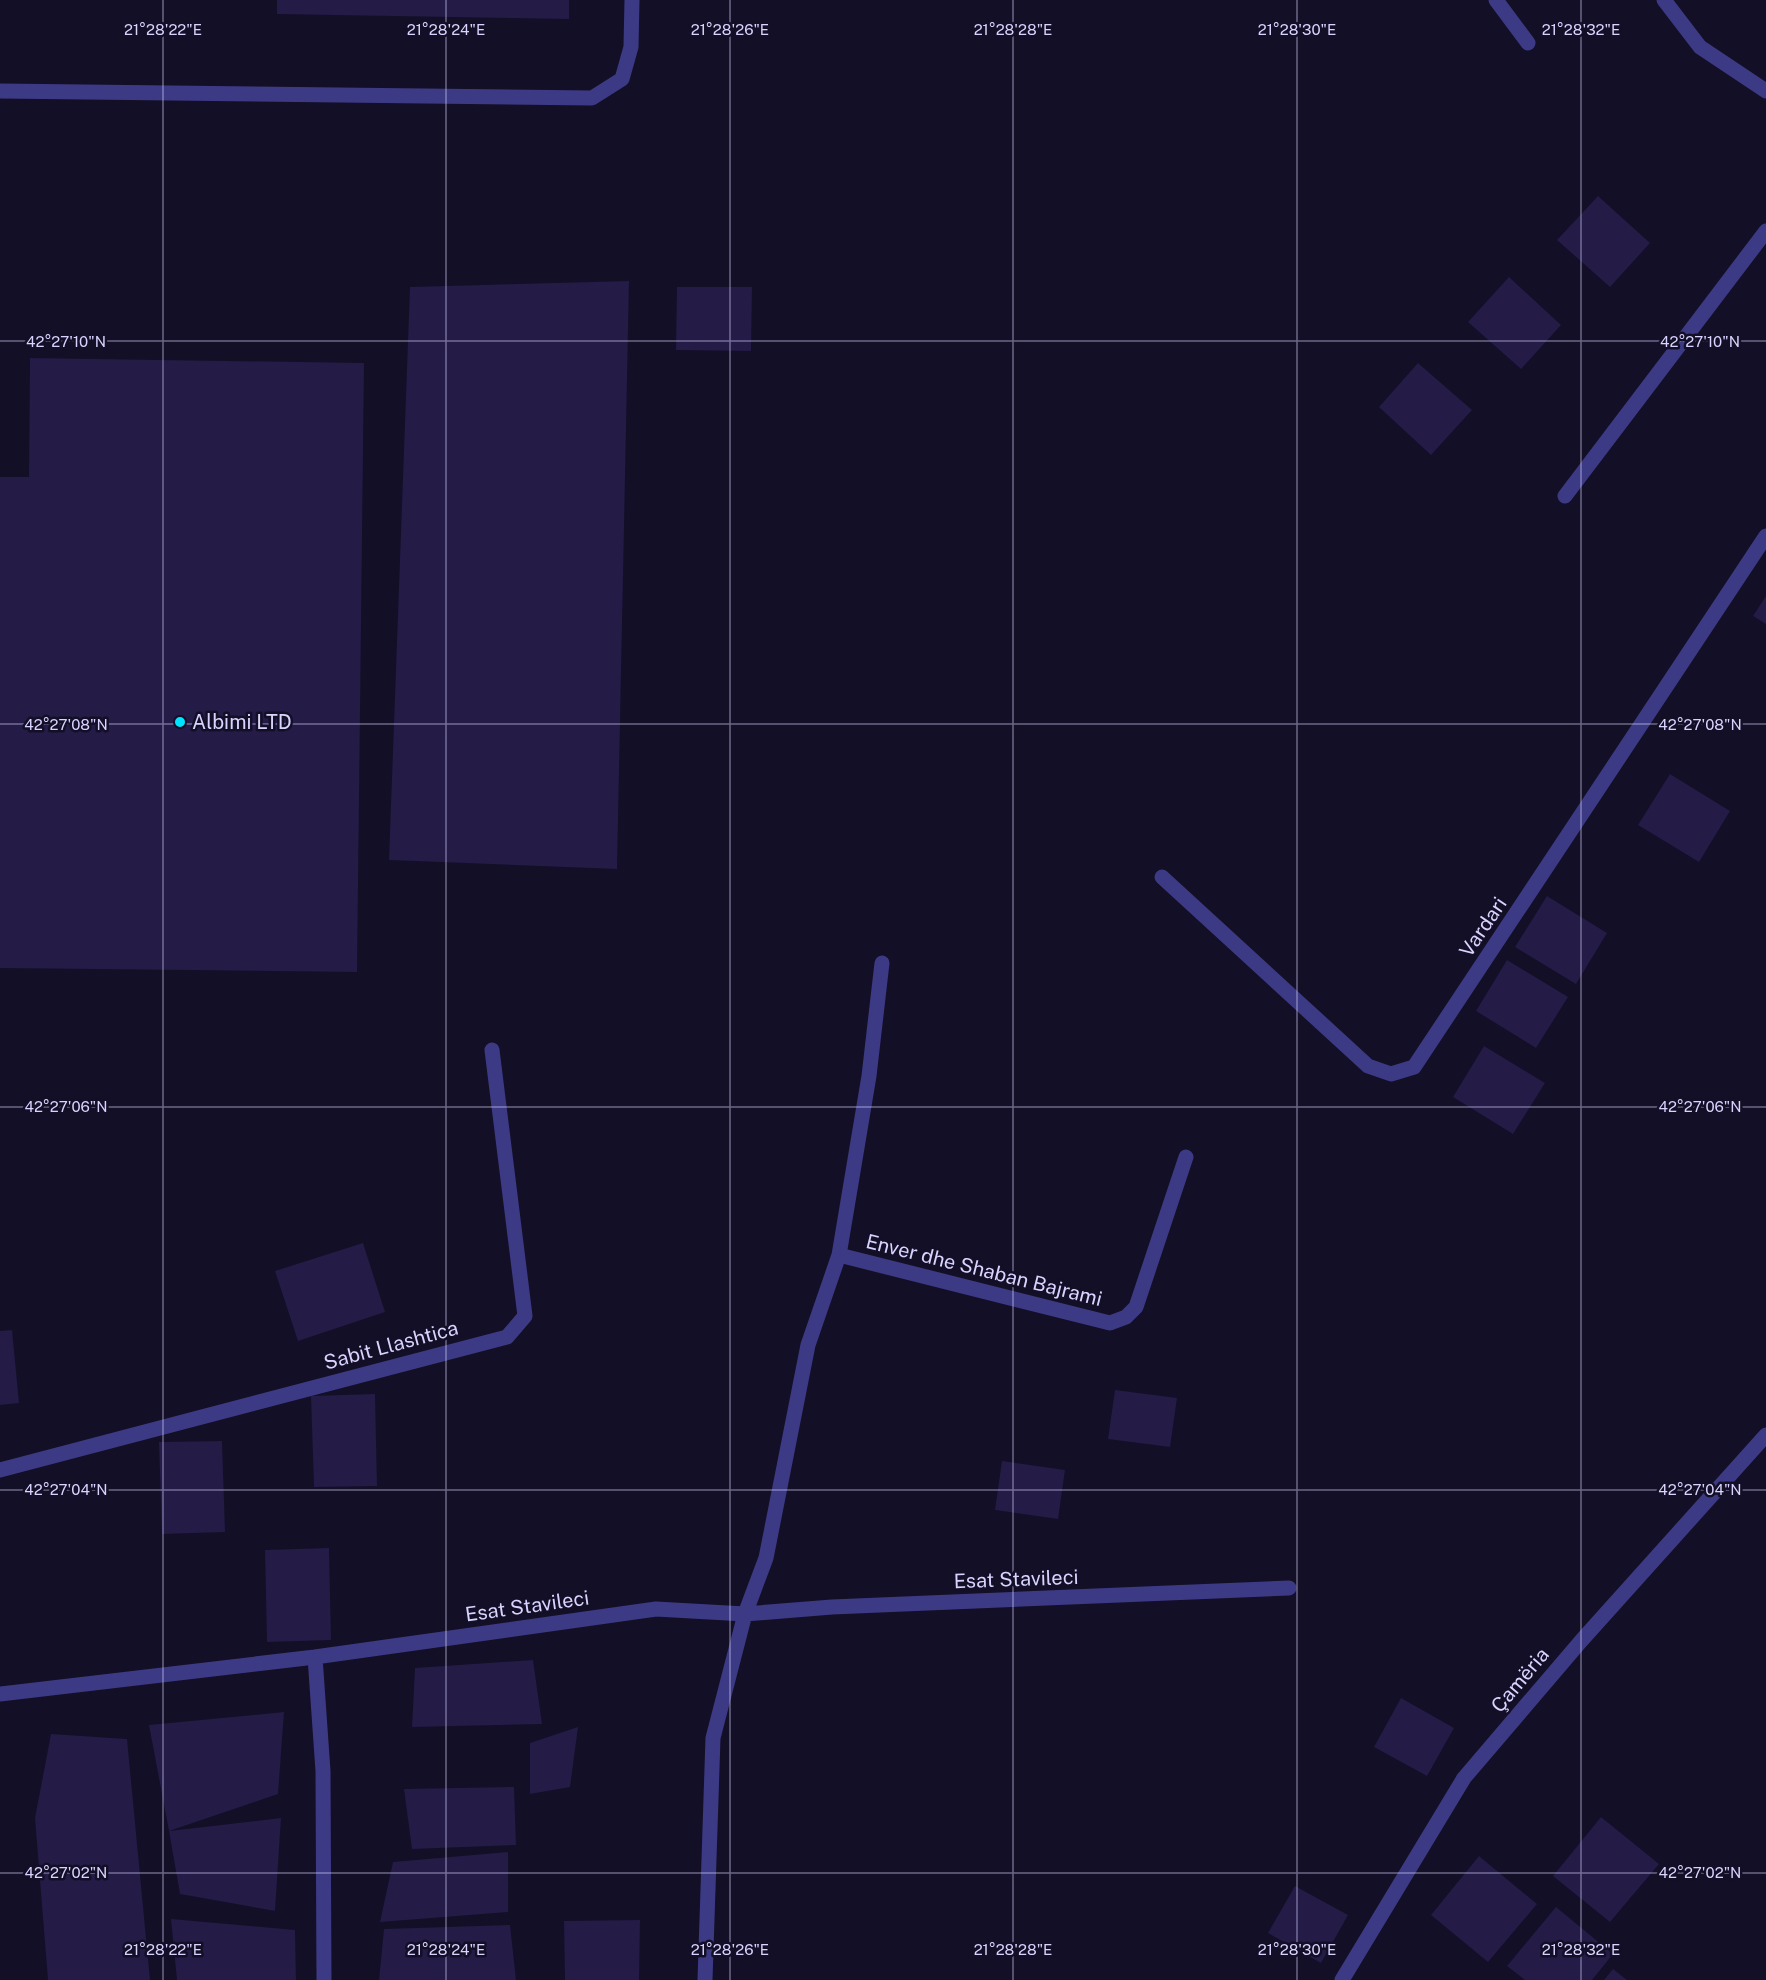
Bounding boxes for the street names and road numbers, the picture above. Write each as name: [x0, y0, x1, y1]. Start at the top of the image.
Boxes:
street label: Vardari: [1454, 892, 1512, 962]
street label: Enver dhe Shaban Bajrami: [863, 1229, 1105, 1311]
street label: Sabit Llashtica: [321, 1316, 461, 1374]
street label: Esat Stavileci: [953, 1565, 1079, 1593]
street label: Esat Stavileci: [464, 1585, 590, 1627]
street label: Çamëria: [1486, 1643, 1554, 1717]

